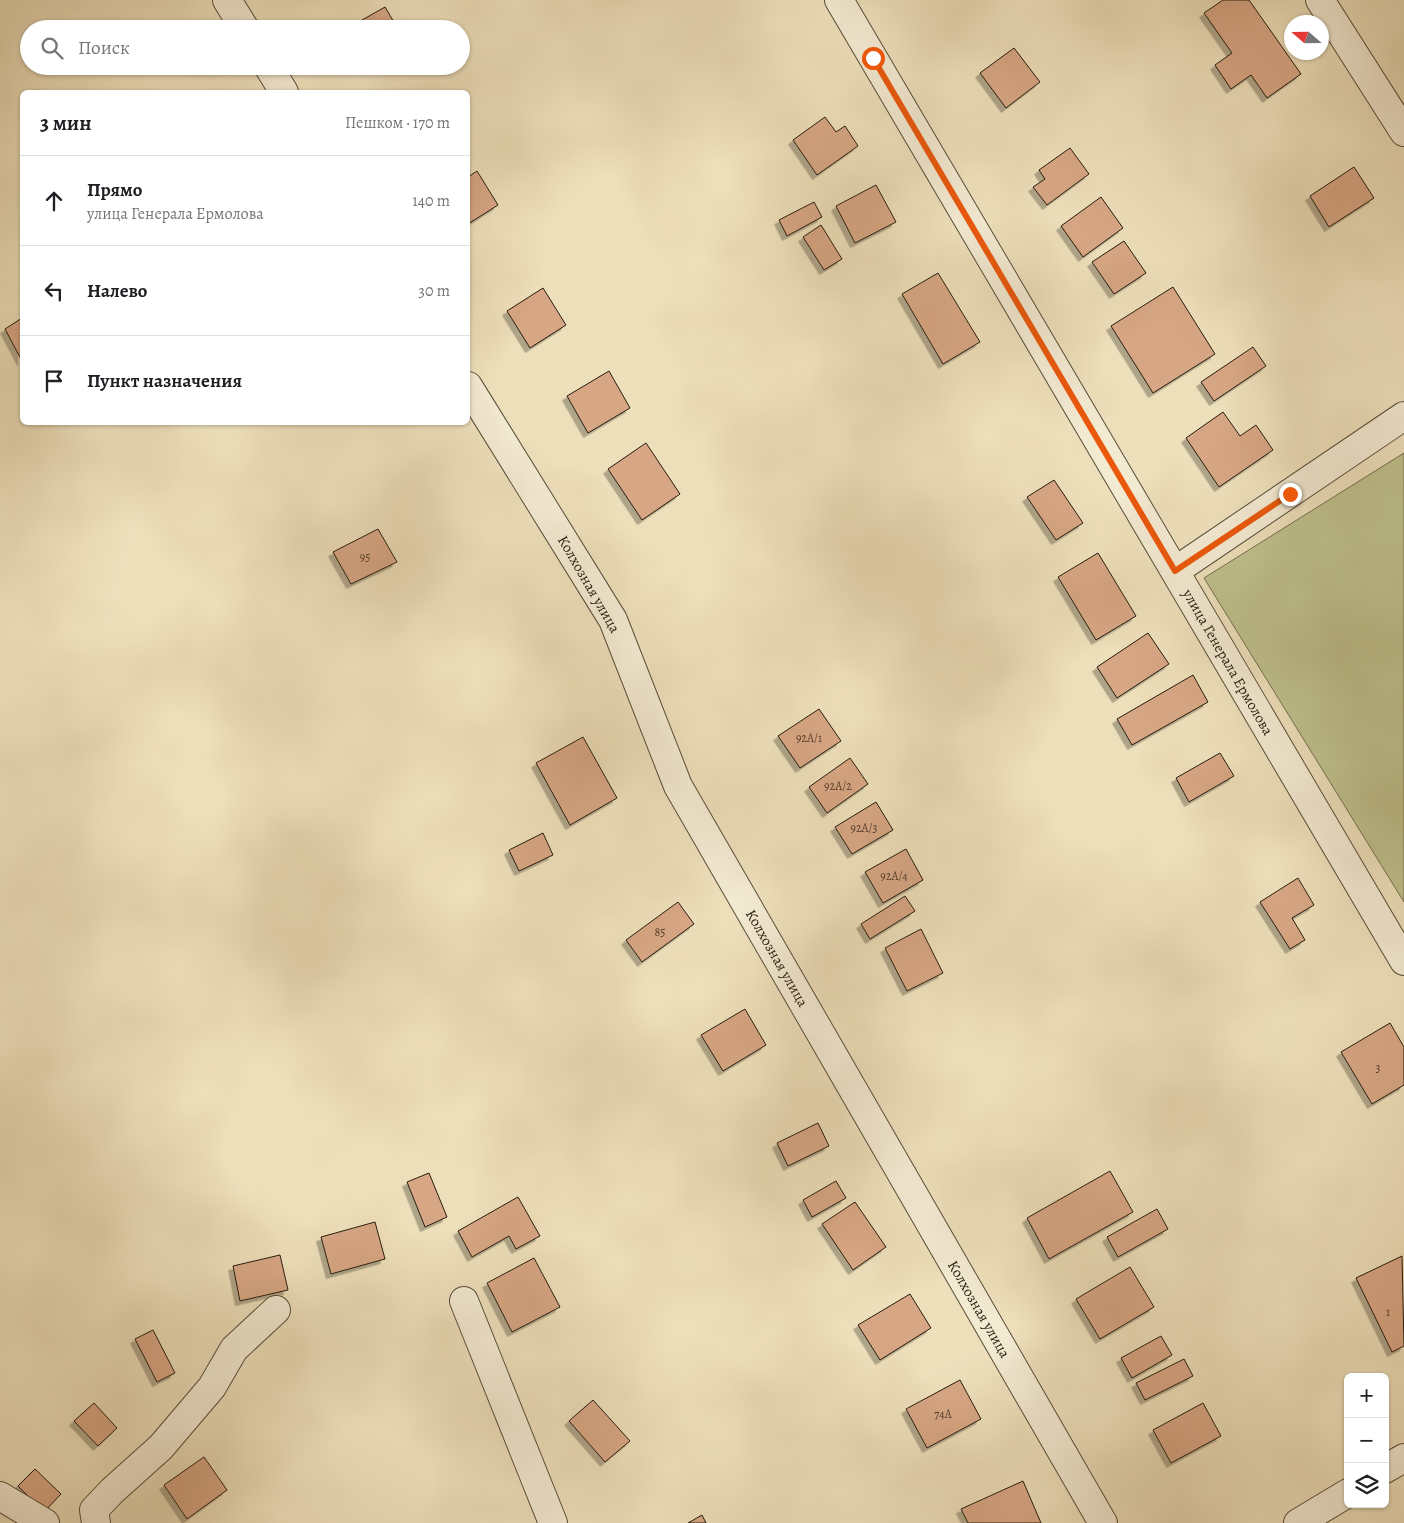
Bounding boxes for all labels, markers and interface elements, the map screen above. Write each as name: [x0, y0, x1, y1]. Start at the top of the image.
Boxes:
north arrow: [1284, 15, 1329, 60]
search box: [20, 20, 470, 75]
icon: search: [38, 34, 66, 62]
text: Поиск: [78, 35, 130, 61]
route start: [862, 47, 885, 70]
text: 3 мин: [40, 109, 92, 137]
text: Пешком · 170 m: [345, 112, 450, 134]
text: Прямо: [87, 177, 142, 203]
icon: ahead: [40, 187, 68, 215]
text: 140 m: [412, 190, 450, 212]
text: улица Генерала Ермолова: [87, 203, 264, 225]
icon: left: [40, 277, 68, 305]
text: Налево: [87, 278, 147, 304]
text: 30 m: [418, 280, 450, 302]
icon: arrive: [40, 367, 68, 395]
text: Пункт назначения: [87, 368, 242, 394]
route end: [1279, 483, 1302, 506]
street label: Колхозная улица: [553, 532, 625, 636]
house number: 95: [360, 549, 370, 565]
street label: улица Генерала Ермолова: [1177, 584, 1278, 739]
house number: 92А/1: [796, 730, 822, 746]
house number: 92А/2: [824, 778, 852, 794]
house number: 92А/3: [850, 820, 878, 836]
house number: 92А/4: [880, 868, 908, 884]
street label: Колхозная улица: [741, 906, 813, 1010]
house number: 85: [655, 924, 665, 940]
house number: 3: [1376, 1060, 1381, 1076]
street label: Колхозная улица: [943, 1257, 1015, 1361]
house number: 1: [1386, 1304, 1390, 1320]
map controls: [1344, 1373, 1389, 1508]
button: +: [1344, 1373, 1389, 1418]
house number: 74А: [934, 1406, 953, 1422]
button: −: [1344, 1418, 1389, 1463]
button: layers: [1344, 1463, 1389, 1508]

